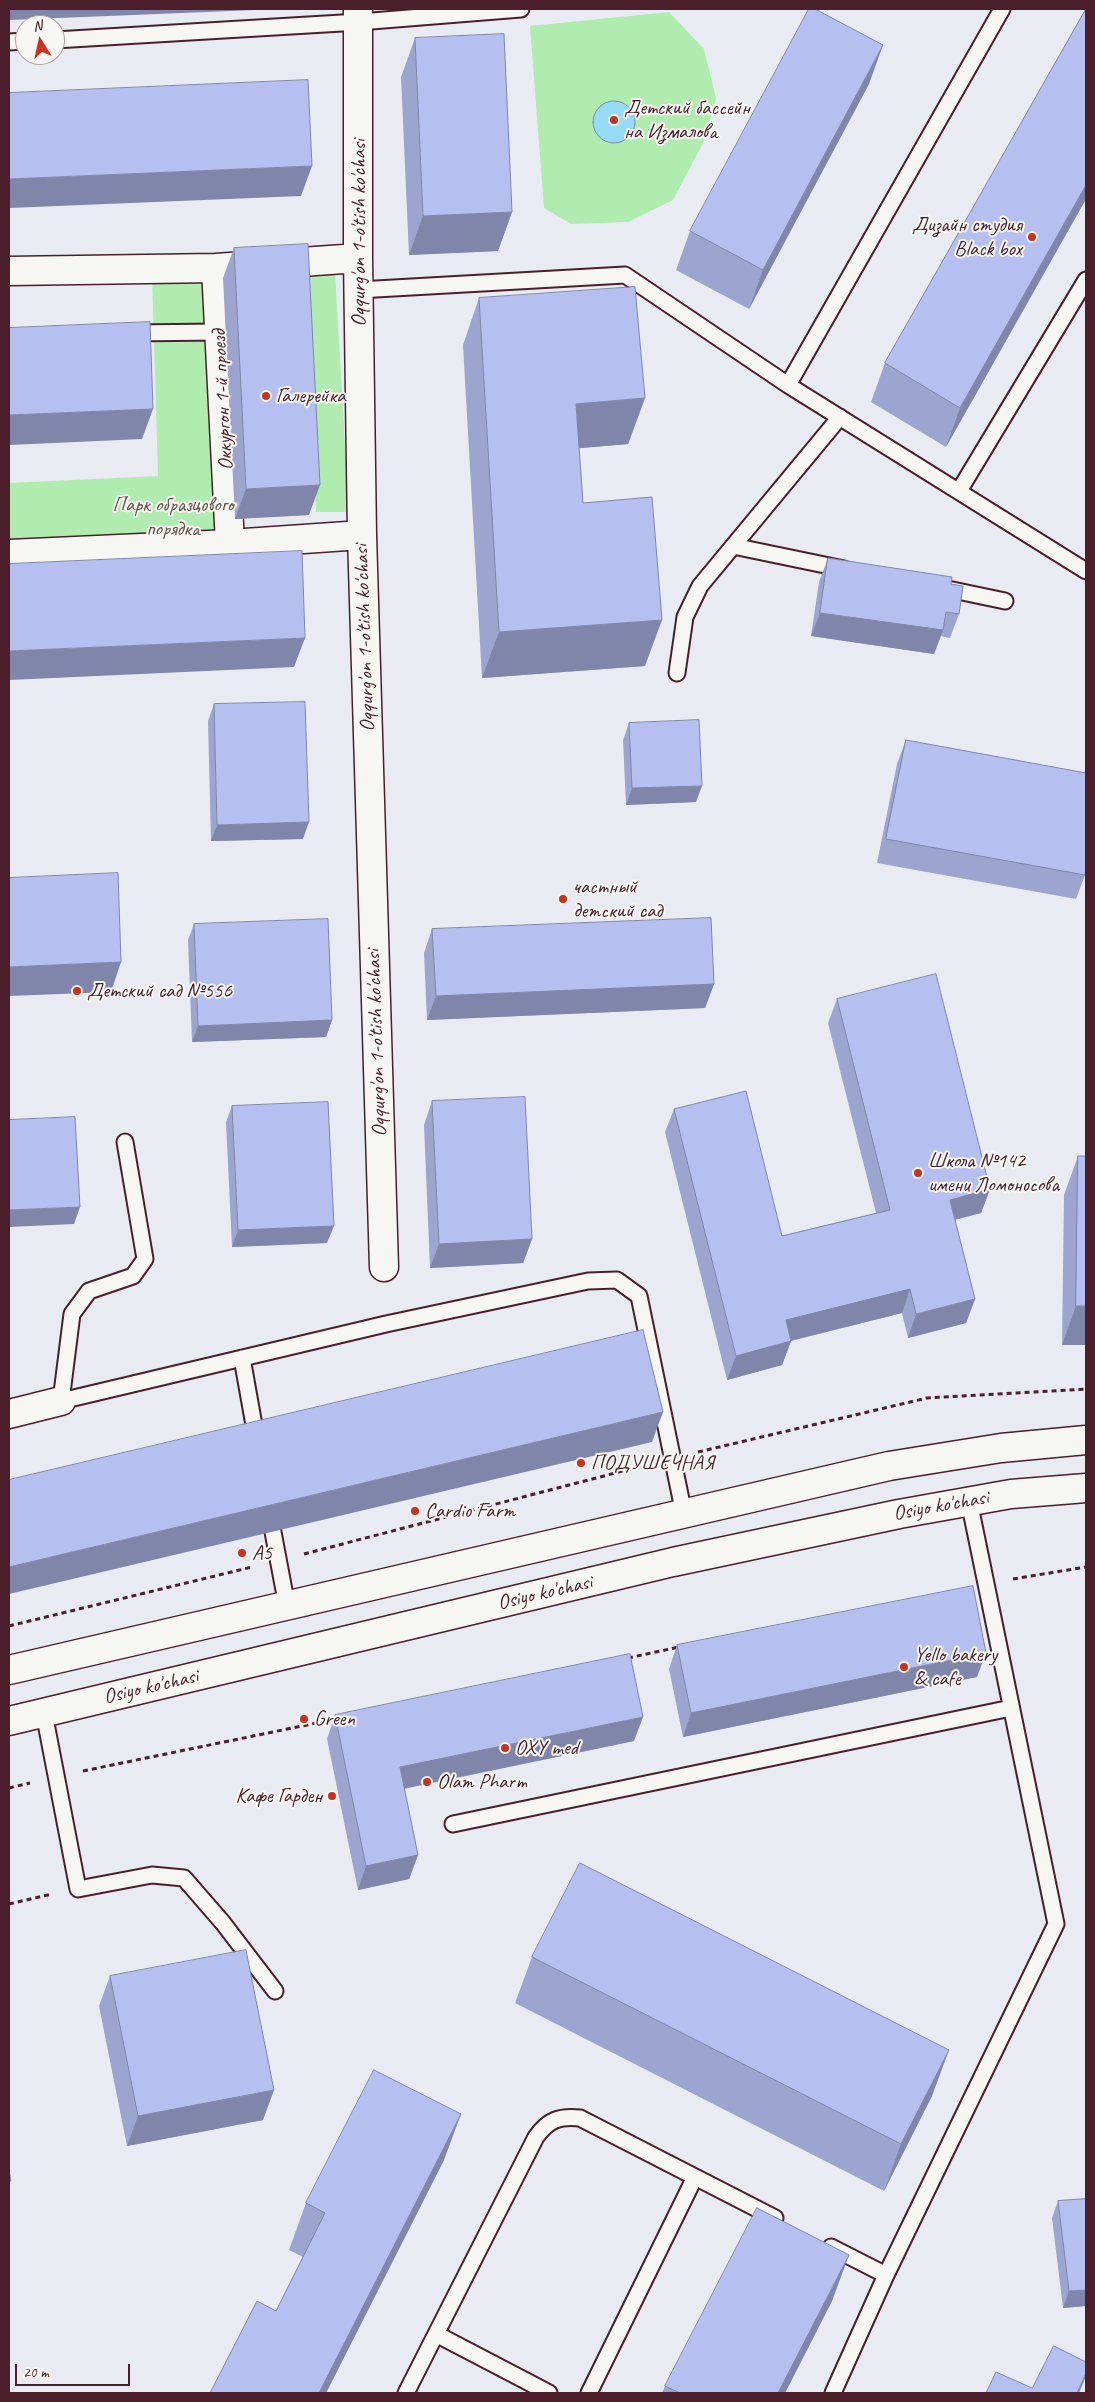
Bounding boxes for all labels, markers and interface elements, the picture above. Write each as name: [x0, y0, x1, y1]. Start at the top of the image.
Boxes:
north arrow: [15, 15, 65, 65]
text: N: [32, 17, 43, 35]
place label: Детский бассейн на Измалова: [624, 95, 750, 145]
marker: Детский бассейн на Измалова: [608, 114, 620, 126]
street label: Oqqurg'on 1-o'tish ko'chasi: [346, 139, 372, 327]
place label: Дизайн студия Black box: [912, 212, 1022, 262]
marker: Дизайн студия Black box: [1026, 231, 1038, 243]
street label: Оккургон 1-й проезд: [207, 329, 239, 471]
place label: Галерейка: [276, 383, 346, 409]
marker: Галерейка: [260, 390, 272, 402]
park label: Парк образцового порядка: [112, 492, 234, 542]
street label: Oqqurg'on 1-o'tish ko'chasi: [349, 544, 381, 732]
place label: частный детский сад: [573, 874, 662, 924]
marker: частный детский сад: [557, 893, 569, 905]
street label: Oqqurg'on 1-o'tish ko'chasi: [361, 949, 393, 1137]
place label: Детский сад №556: [87, 978, 232, 1004]
marker: Детский сад №556: [71, 985, 83, 997]
place label: Школа №142 имени Ломоносова: [928, 1148, 1059, 1198]
marker: Школа №142 имени Ломоносова: [912, 1167, 924, 1179]
place label: ПОДУШЕЧНАЯ: [591, 1450, 714, 1476]
marker: ПОДУШЕЧНАЯ: [575, 1457, 587, 1469]
street label: Osiyo ko'chasi: [891, 1485, 991, 1527]
place label: Cardio Farm: [425, 1498, 515, 1524]
marker: Cardio Farm: [409, 1505, 421, 1517]
place label: A5: [252, 1540, 272, 1566]
marker: A5: [236, 1547, 248, 1559]
street label: Osiyo ko'chasi: [495, 1570, 595, 1616]
place label: Yello bakery & cafe: [914, 1642, 997, 1692]
marker: Yello bakery & cafe: [898, 1661, 910, 1673]
street label: Osiyo ko'chasi: [101, 1664, 201, 1710]
place label: Green: [314, 1706, 355, 1732]
marker: Green: [298, 1713, 310, 1725]
place label: OXY med: [515, 1735, 578, 1761]
marker: OXY med: [499, 1742, 511, 1754]
place label: Olam Pharm: [437, 1769, 527, 1795]
marker: Olam Pharm: [421, 1776, 433, 1788]
place label: Кафе Гарден: [236, 1783, 322, 1809]
marker: Кафе Гарден: [326, 1790, 338, 1802]
scale bar: [18, 2354, 132, 2386]
text: 20 m: [23, 2363, 49, 2382]

